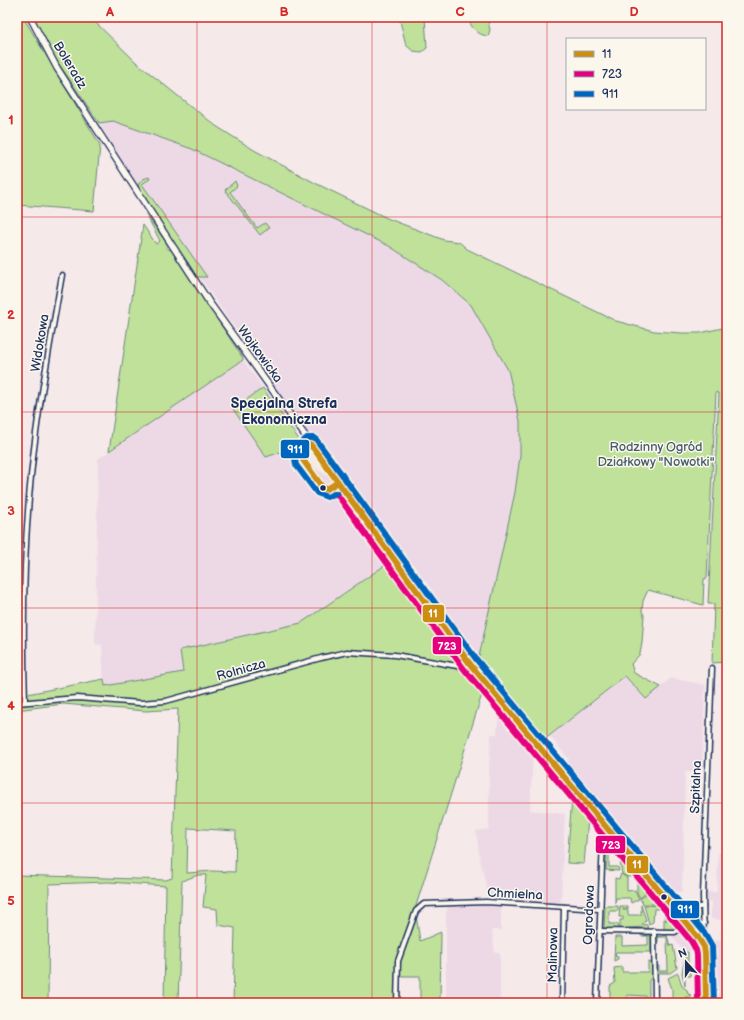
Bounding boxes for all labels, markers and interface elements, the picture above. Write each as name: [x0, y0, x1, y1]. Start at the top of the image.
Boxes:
text: A: [105, 4, 114, 20]
text: B: [279, 4, 289, 20]
text: C: [455, 4, 465, 20]
text: D: [629, 4, 639, 20]
street label: Boleradz: [50, 38, 91, 92]
legend: [566, 38, 706, 110]
text: 11: [602, 47, 611, 62]
text: 723: [602, 67, 622, 82]
text: 911: [602, 87, 618, 102]
text: 1: [8, 112, 14, 128]
text: 2: [7, 307, 15, 323]
street label: Widokowa: [28, 313, 52, 373]
street label: Wojkowicka: [234, 322, 286, 386]
district label: Specjalna Strefa Ekonomiczna: [231, 395, 337, 428]
line badge: 911: [280, 439, 310, 459]
park label: Rodzinny Ogród Działkowy "Nowotki": [597, 439, 715, 470]
text: 911: [287, 443, 303, 456]
unlabelled marker: [318, 483, 328, 493]
text: 3: [7, 503, 15, 519]
line badge: 11: [422, 604, 445, 623]
text: 11: [428, 607, 438, 620]
line badge: 723: [432, 636, 462, 655]
text: 723: [438, 640, 457, 653]
street label: Rolnicza: [215, 655, 267, 685]
text: 4: [7, 698, 15, 714]
street label: Szpitalna: [687, 760, 705, 814]
line badge: 723: [595, 835, 626, 854]
text: 723: [602, 839, 621, 852]
line badge: 11: [626, 855, 649, 874]
text: 11: [632, 858, 642, 871]
street label: Chmielna: [487, 885, 543, 903]
street label: Ogrodowa: [580, 885, 598, 945]
unlabelled marker: [659, 892, 669, 902]
text: 5: [7, 893, 15, 909]
line badge: 911: [670, 900, 700, 919]
text: 911: [677, 903, 693, 916]
street label: Malinowa: [545, 927, 561, 983]
north arrow: [666, 942, 706, 982]
text: N: [676, 946, 689, 961]

